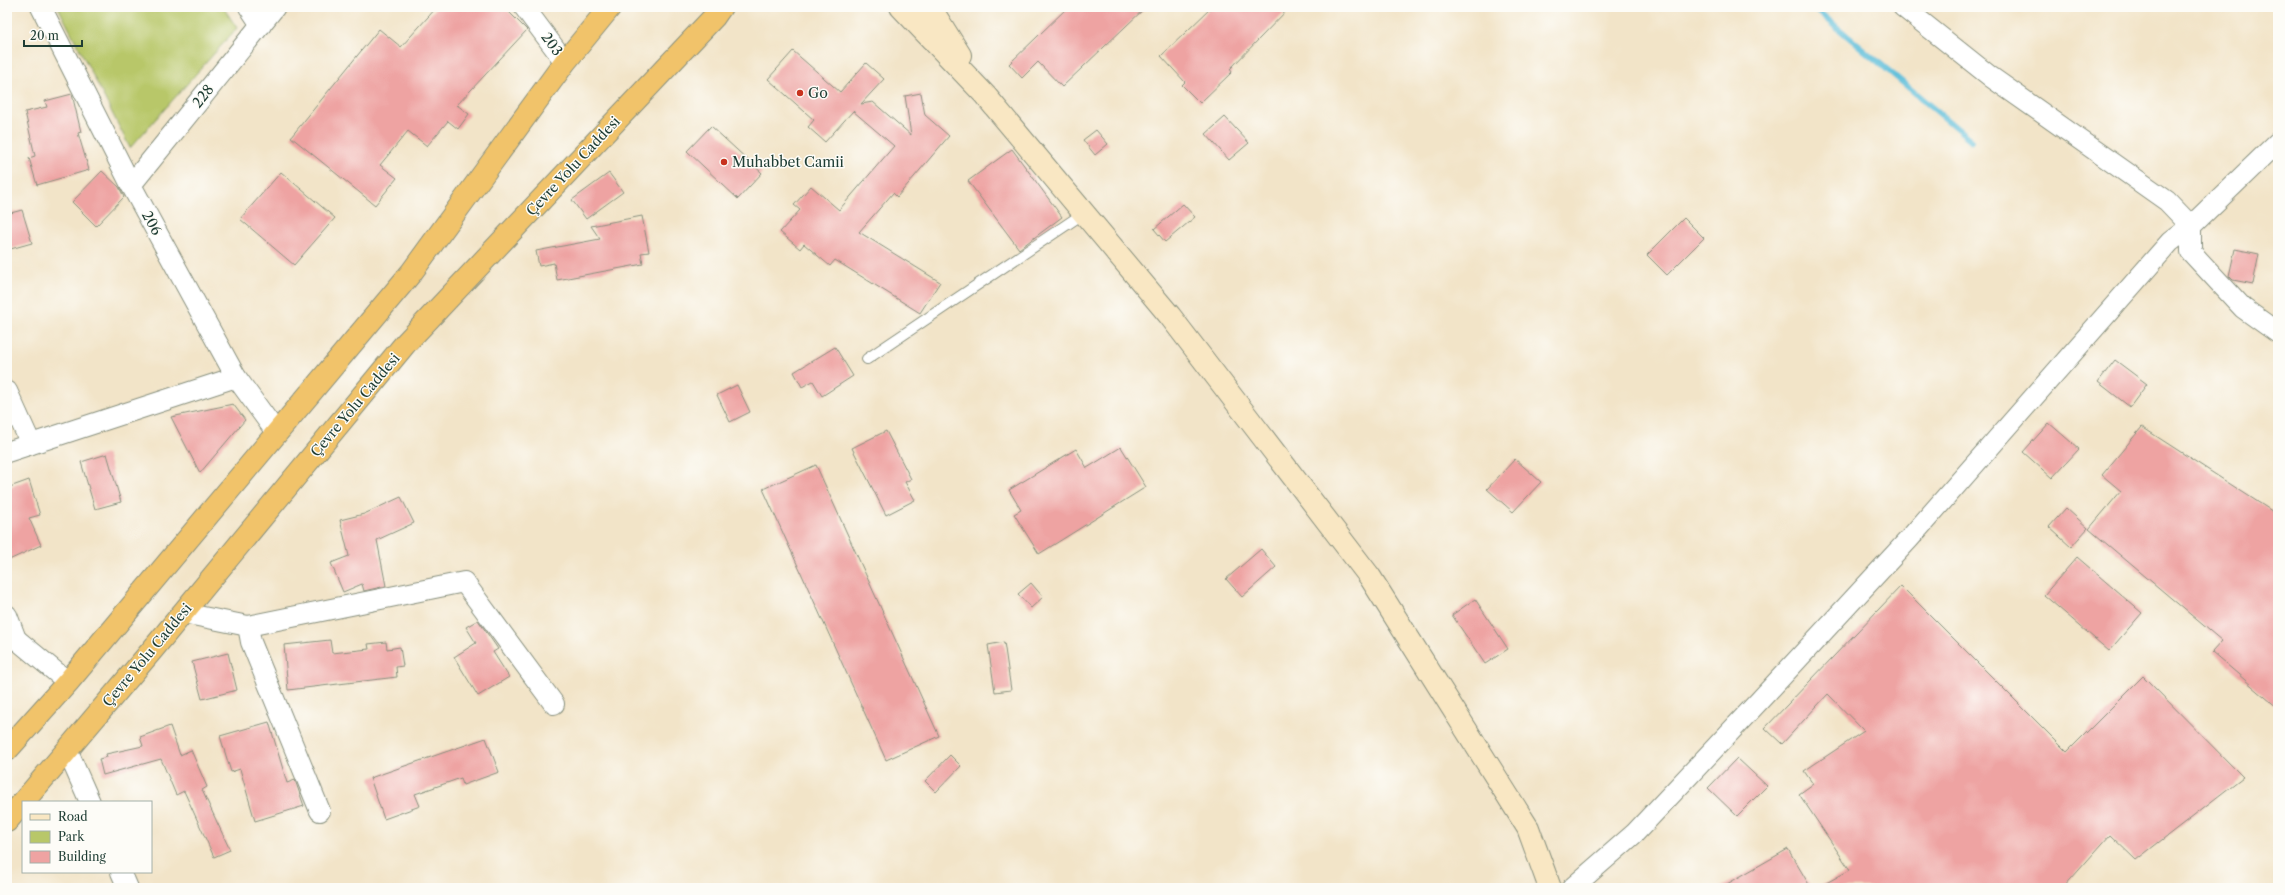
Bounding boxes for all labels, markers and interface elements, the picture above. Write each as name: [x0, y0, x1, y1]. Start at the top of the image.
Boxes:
scale bar: [24, 22, 82, 48]
text: 20 m: [30, 28, 59, 43]
street label: 203: [537, 29, 567, 59]
street label: 228: [188, 81, 218, 111]
place label: Go: [808, 84, 828, 102]
marker: Go: [795, 88, 805, 98]
street label: Çevre Yolu Caddesi: [522, 112, 624, 220]
place label: Muhabbet Camii: [732, 153, 844, 171]
marker: Muhabbet Camii: [719, 157, 729, 167]
street label: 206: [138, 208, 166, 238]
street label: Çevre Yolu Caddesi: [306, 350, 404, 460]
street label: Çevre Yolu Caddesi: [98, 600, 196, 710]
legend: [22, 801, 152, 873]
text: Road: [58, 809, 88, 824]
text: Park: [58, 829, 85, 844]
text: Building: [58, 849, 106, 864]

